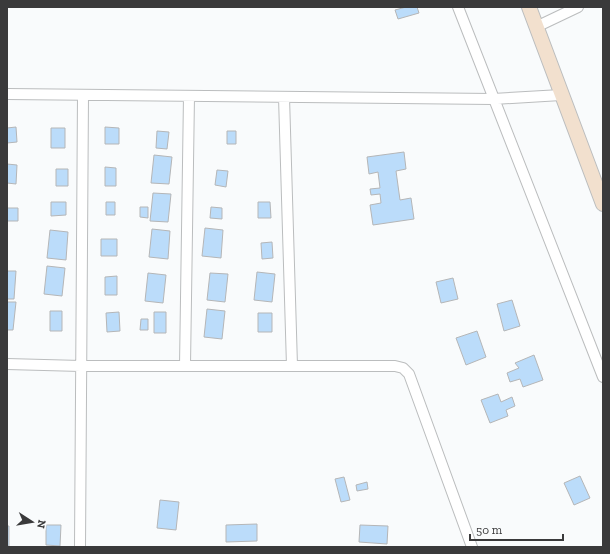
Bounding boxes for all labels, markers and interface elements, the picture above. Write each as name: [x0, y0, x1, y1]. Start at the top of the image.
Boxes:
north arrow: [12, 502, 52, 542]
scale bar: [470, 516, 563, 542]
text: N: [34, 519, 49, 530]
text: 50 m: [476, 523, 503, 537]

